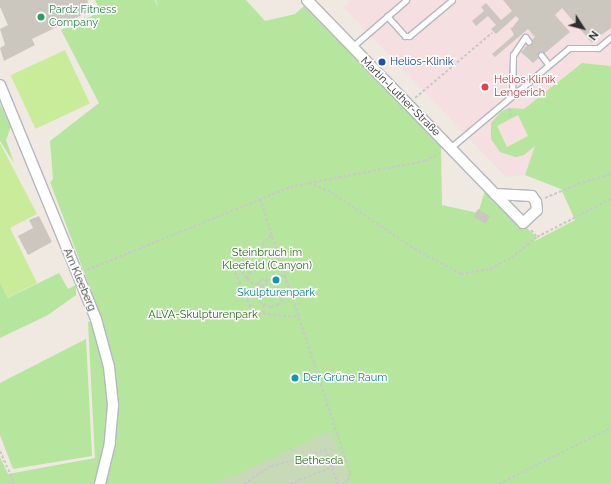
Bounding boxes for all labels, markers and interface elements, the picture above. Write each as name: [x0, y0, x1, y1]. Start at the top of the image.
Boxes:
place label: Pardz Fitness Company: [49, 4, 117, 30]
north arrow: [563, 8, 603, 48]
marker: Pardz Fitness Company: [36, 12, 46, 22]
text: N: [585, 28, 601, 43]
street label: Martin-Luther-Straße: [358, 55, 442, 139]
place label: Helios-Klinik: [390, 55, 453, 69]
marker: Helios-Klinik: [377, 57, 387, 67]
place label: Helios Klinik Lengerich: [494, 74, 556, 100]
marker: Helios Klinik Lengerich: [479, 81, 491, 93]
street label: Am Kleeberg: [60, 247, 98, 313]
park label: Steinbruch im Kleefeld (Canyon): [222, 247, 312, 273]
marker: Skulpturenpark: [271, 275, 281, 285]
place label: Skulpturenpark: [237, 286, 315, 300]
park label: ALVA-Skulpturenpark: [148, 308, 258, 322]
place label: Der Grüne Raum: [303, 371, 388, 385]
marker: Der Grüne Raum: [290, 373, 300, 383]
park label: Bethesda: [295, 454, 343, 468]

